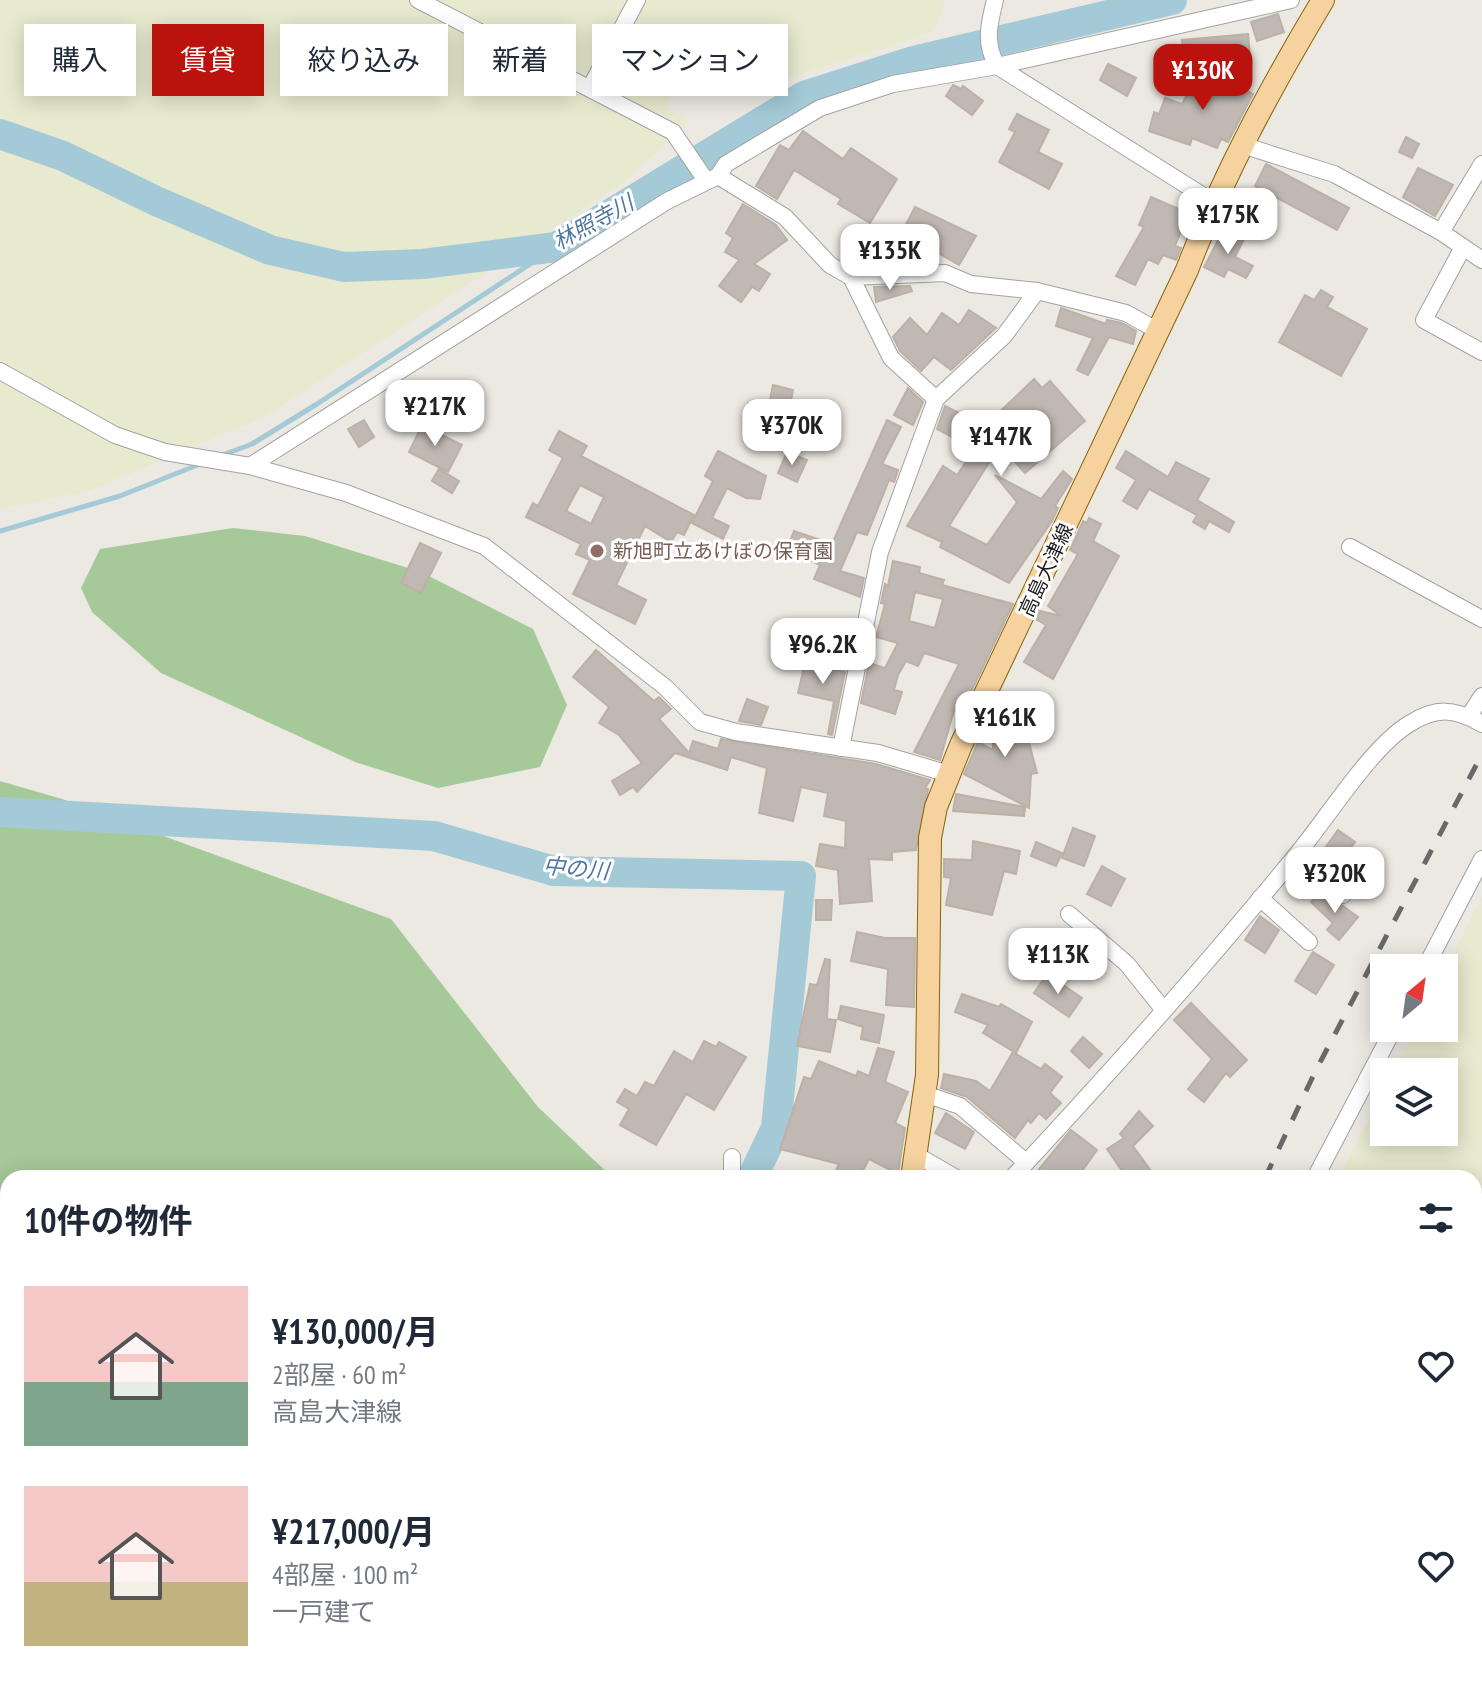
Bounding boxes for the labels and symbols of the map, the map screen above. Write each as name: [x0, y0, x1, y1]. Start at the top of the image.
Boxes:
pin: ¥130K: [1147, 44, 1259, 112]
water label: 林照寺川: [548, 187, 640, 256]
pin: ¥175K: [1172, 188, 1284, 256]
pin: ¥135K: [834, 224, 946, 292]
pin: ¥217K: [379, 380, 491, 448]
pin: ¥370K: [736, 399, 848, 467]
pin: ¥147K: [945, 410, 1057, 478]
street label: 高島大津線: [1013, 519, 1079, 621]
place label: 新旭町立あけぼの保育園: [613, 538, 833, 564]
marker: 新旭町立あけぼの保育園: [588, 542, 606, 560]
pin: ¥96.2K: [758, 618, 888, 686]
pin: ¥161K: [949, 691, 1061, 759]
pin: ¥320K: [1279, 847, 1391, 915]
water label: 中の川: [542, 851, 612, 885]
pin: ¥113K: [1002, 928, 1114, 996]
north arrow: [1370, 954, 1458, 1042]

